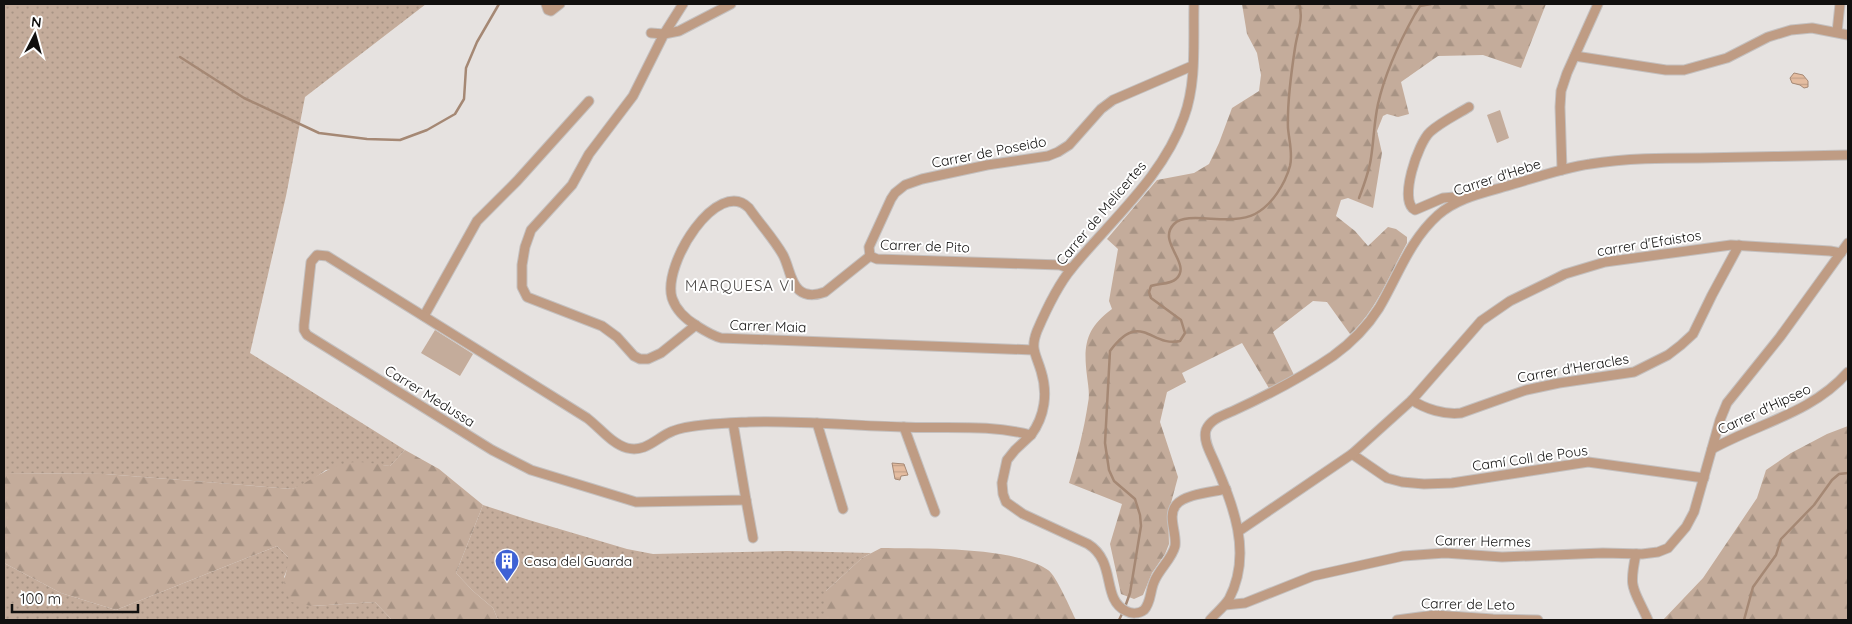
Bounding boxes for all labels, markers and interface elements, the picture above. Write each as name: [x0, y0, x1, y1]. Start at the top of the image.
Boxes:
north arrow: [10, 10, 60, 60]
text: N: [30, 13, 42, 32]
street label: Carrer de Poseido: [930, 132, 1048, 172]
street label: Carrer d'Hebe: [1451, 154, 1543, 200]
street label: Carrer de Melicertes: [1052, 157, 1150, 269]
street label: carrer d'Efaistos: [1596, 226, 1702, 260]
street label: Carrer de Pito: [880, 235, 970, 257]
district label: MARQUESA VI: [685, 276, 795, 295]
street label: Carrer Maia: [729, 316, 807, 336]
street label: Carrer d'Heracles: [1516, 349, 1630, 387]
street label: Carrer Medussa: [382, 361, 478, 431]
street label: Carrer d'Hipseo: [1714, 380, 1814, 438]
street label: Camí Coll de Pous: [1471, 441, 1589, 475]
street label: Carrer Hermes: [1435, 531, 1531, 551]
building icon: Casa del Guarda: [494, 548, 520, 582]
place label: Casa del Guarda: [524, 552, 632, 570]
scale bar: [12, 582, 139, 614]
text: 100 m: [20, 589, 61, 608]
street label: Carrer de Leto: [1421, 594, 1515, 614]

